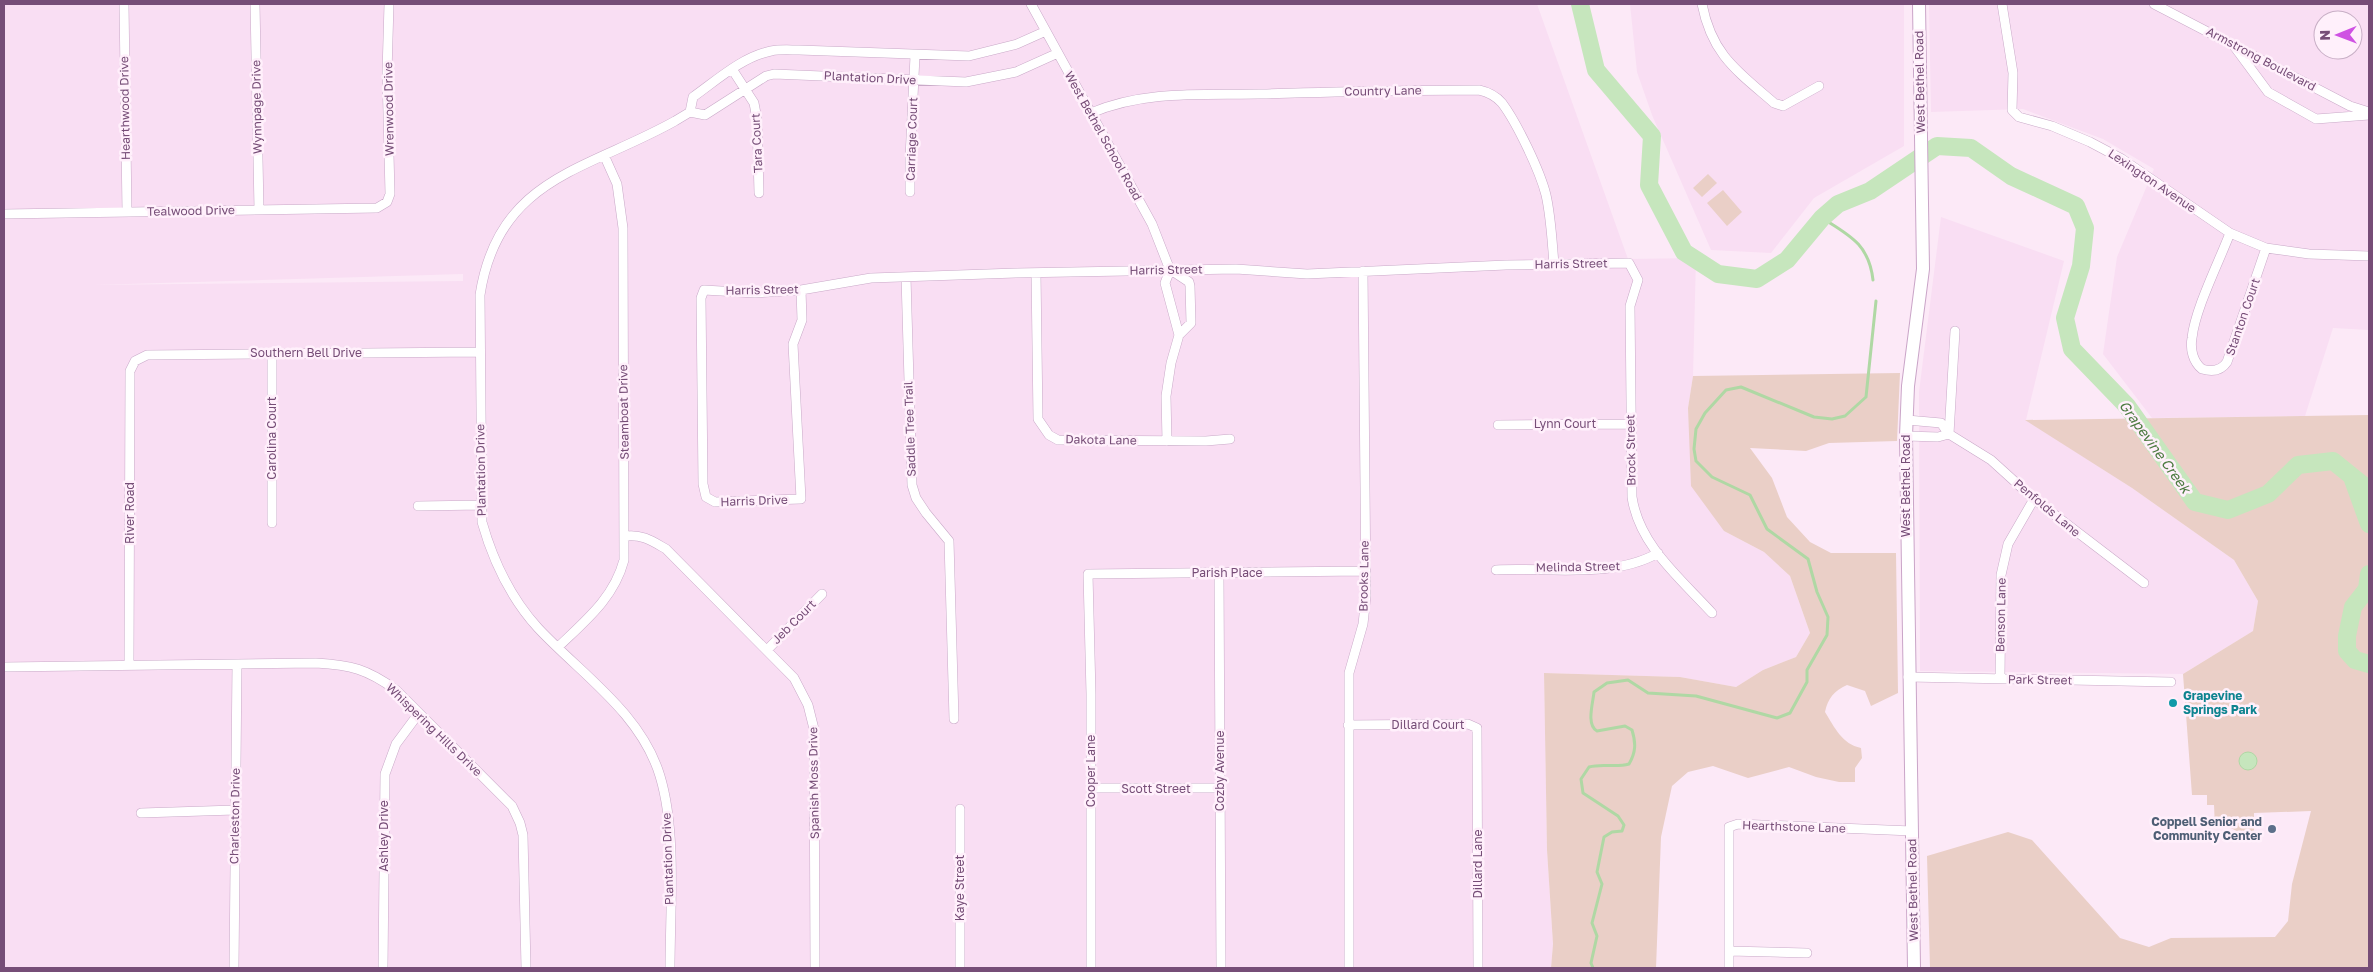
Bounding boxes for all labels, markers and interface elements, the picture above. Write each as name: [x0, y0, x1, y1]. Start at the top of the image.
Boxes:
north arrow: [2313, 10, 2363, 60]
street label: Armstrong Boulevard: [2204, 23, 2319, 94]
text: N: [2316, 30, 2333, 41]
street label: West Bethel Road: [1911, 31, 1928, 133]
street label: Hearthwood Drive: [116, 56, 133, 160]
street label: Wynnpage Drive: [248, 60, 265, 154]
street label: Wrenwood Drive: [380, 62, 397, 156]
street label: Plantation Drive: [823, 68, 917, 87]
street label: West Bethel School Road: [1062, 69, 1145, 203]
street label: Country Lane: [1344, 82, 1422, 99]
street label: Carriage Court: [903, 97, 920, 181]
street label: Tara Court: [747, 113, 766, 173]
street label: Lexington Avenue: [2105, 146, 2199, 216]
street label: Tealwood Drive: [147, 202, 235, 219]
street label: Harris Street: [1534, 255, 1608, 272]
street label: Harris Street: [1129, 261, 1203, 278]
street label: Stanton Court: [2222, 276, 2263, 358]
street label: Harris Street: [725, 281, 799, 298]
street label: Southern Bell Drive: [250, 345, 362, 360]
street label: Steamboat Drive: [615, 364, 632, 460]
street label: Saddle Tree Trail: [900, 381, 919, 477]
street label: Carolina Court: [264, 396, 279, 480]
water label: Grapevine Creek: [2116, 397, 2196, 498]
street label: Brock Street: [1622, 414, 1639, 486]
street label: Lynn Court: [1534, 416, 1597, 431]
street label: Plantation Drive: [472, 424, 489, 516]
street label: Dakota Lane: [1065, 431, 1137, 448]
street label: West Bethel Road: [1898, 435, 1913, 537]
street label: Penfolds Lane: [2011, 475, 2084, 540]
street label: River Road: [122, 482, 137, 544]
street label: Harris Drive: [720, 492, 788, 509]
street label: Brooks Lane: [1355, 540, 1372, 612]
street label: Melinda Street: [1536, 558, 1621, 575]
street label: Parish Place: [1191, 565, 1263, 580]
street label: Benson Lane: [1992, 578, 2009, 652]
street label: Jeb Court: [768, 596, 819, 647]
street label: Park Street: [2008, 671, 2073, 688]
street label: Whispering Hills Drive: [383, 680, 485, 779]
place label: Grapevine Springs Park: [2183, 688, 2257, 717]
marker: Grapevine Springs Park: [2167, 697, 2179, 709]
street label: Dillard Court: [1391, 717, 1465, 732]
street label: Spanish Moss Drive: [805, 727, 822, 839]
street label: Cozby Avenue: [1212, 731, 1227, 811]
street label: Cooper Lane: [1083, 735, 1098, 807]
street label: Charleston Drive: [226, 768, 243, 864]
street label: Scott Street: [1121, 781, 1191, 796]
street label: Ashley Drive: [376, 800, 391, 872]
street label: Plantation Drive: [658, 812, 677, 906]
place label: Coppell Senior and Community Center: [2151, 814, 2262, 843]
street label: Hearthstone Lane: [1742, 817, 1846, 836]
marker: Coppell Senior and Community Center: [2266, 823, 2278, 835]
street label: Dillard Lane: [1470, 829, 1485, 899]
street label: West Bethel Road: [1904, 839, 1921, 941]
street label: Kaye Street: [952, 854, 967, 921]

